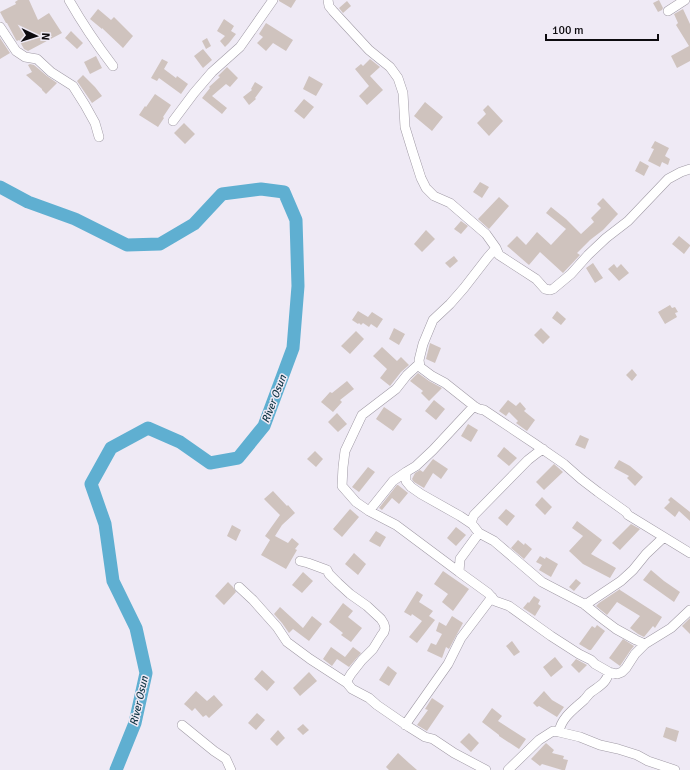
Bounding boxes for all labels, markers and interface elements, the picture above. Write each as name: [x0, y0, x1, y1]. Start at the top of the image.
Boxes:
north arrow: [16, 16, 56, 56]
scale bar: [546, 16, 658, 42]
text: 100 m: [552, 23, 584, 38]
text: N: [39, 32, 52, 41]
water label: River Osun: [259, 372, 289, 425]
water label: River Osun: [127, 674, 151, 727]

